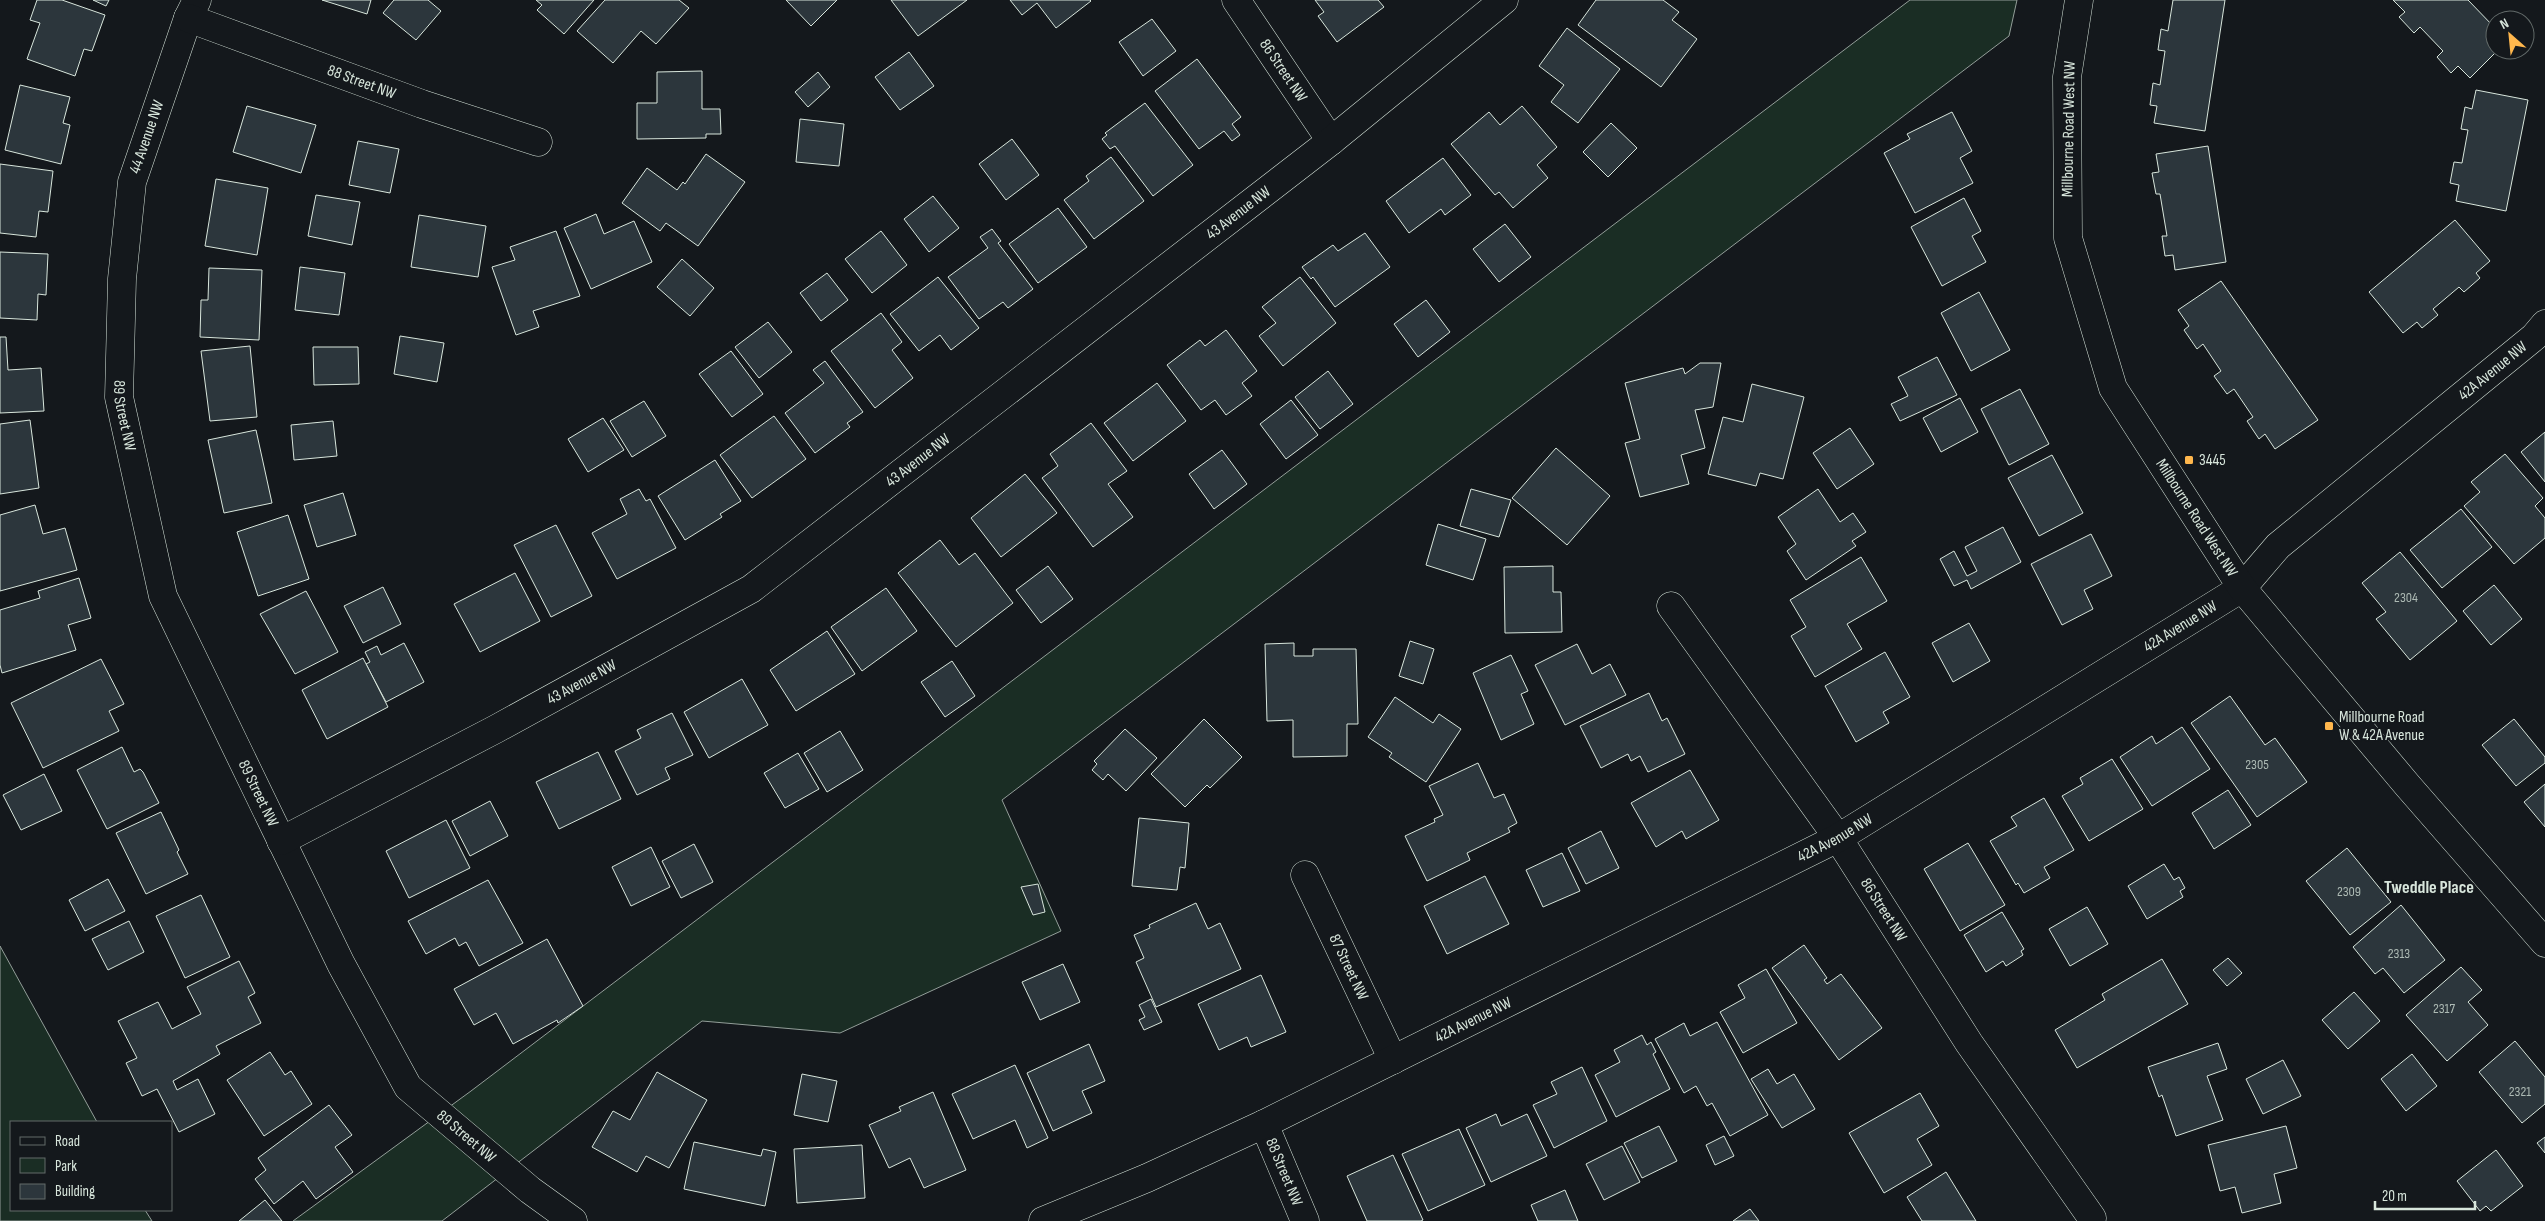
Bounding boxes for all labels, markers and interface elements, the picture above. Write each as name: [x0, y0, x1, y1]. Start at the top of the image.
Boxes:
north arrow: [2485, 10, 2535, 60]
text: N: [2497, 15, 2512, 33]
street label: 86 Street NW: [1256, 36, 1312, 106]
street label: Millbourne Road West NW: [2058, 60, 2080, 197]
street label: 88 Street NW: [325, 61, 399, 103]
street label: 44 Avenue NW: [126, 97, 169, 176]
street label: 43 Avenue NW: [1202, 181, 1275, 243]
street label: 42A Avenue NW: [2454, 337, 2531, 405]
street label: 89 Street NW: [110, 380, 140, 453]
street label: 43 Avenue NW: [882, 429, 954, 491]
place label: 3445: [2199, 451, 2226, 470]
marker: 3445: [2183, 454, 2195, 466]
street label: Millbourne Road West NW: [2152, 455, 2242, 581]
house number: 2304: [2394, 589, 2418, 606]
street label: 42A Avenue NW: [2140, 596, 2221, 656]
street label: 43 Avenue NW: [544, 655, 620, 709]
place label: Millbourne Road W & 42A Avenue: [2339, 708, 2424, 745]
marker: Millbourne Road W & 42A Avenue: [2323, 720, 2335, 732]
house number: 2305: [2245, 756, 2269, 773]
street label: 89 Street NW: [234, 757, 283, 830]
street label: 42A Avenue NW: [1794, 809, 1877, 866]
street label: 86 Street NW: [1857, 874, 1911, 945]
district label: Tweddle Place: [2384, 877, 2474, 898]
house number: 2309: [2337, 883, 2361, 900]
street label: 87 Street NW: [1325, 931, 1373, 1004]
house number: 2313: [2388, 945, 2410, 962]
street label: 42A Avenue NW: [1432, 993, 1515, 1047]
house number: 2317: [2433, 1000, 2455, 1017]
house number: 2321: [2509, 1083, 2531, 1100]
street label: 89 Street NW: [433, 1106, 500, 1167]
legend: [10, 1121, 172, 1211]
text: Road: [55, 1132, 80, 1151]
street label: 88 Street NW: [1262, 1135, 1307, 1209]
text: Park: [55, 1157, 77, 1176]
scale bar: [2375, 1178, 2475, 1210]
text: Building: [55, 1182, 95, 1201]
text: 20 m: [2382, 1187, 2407, 1206]

